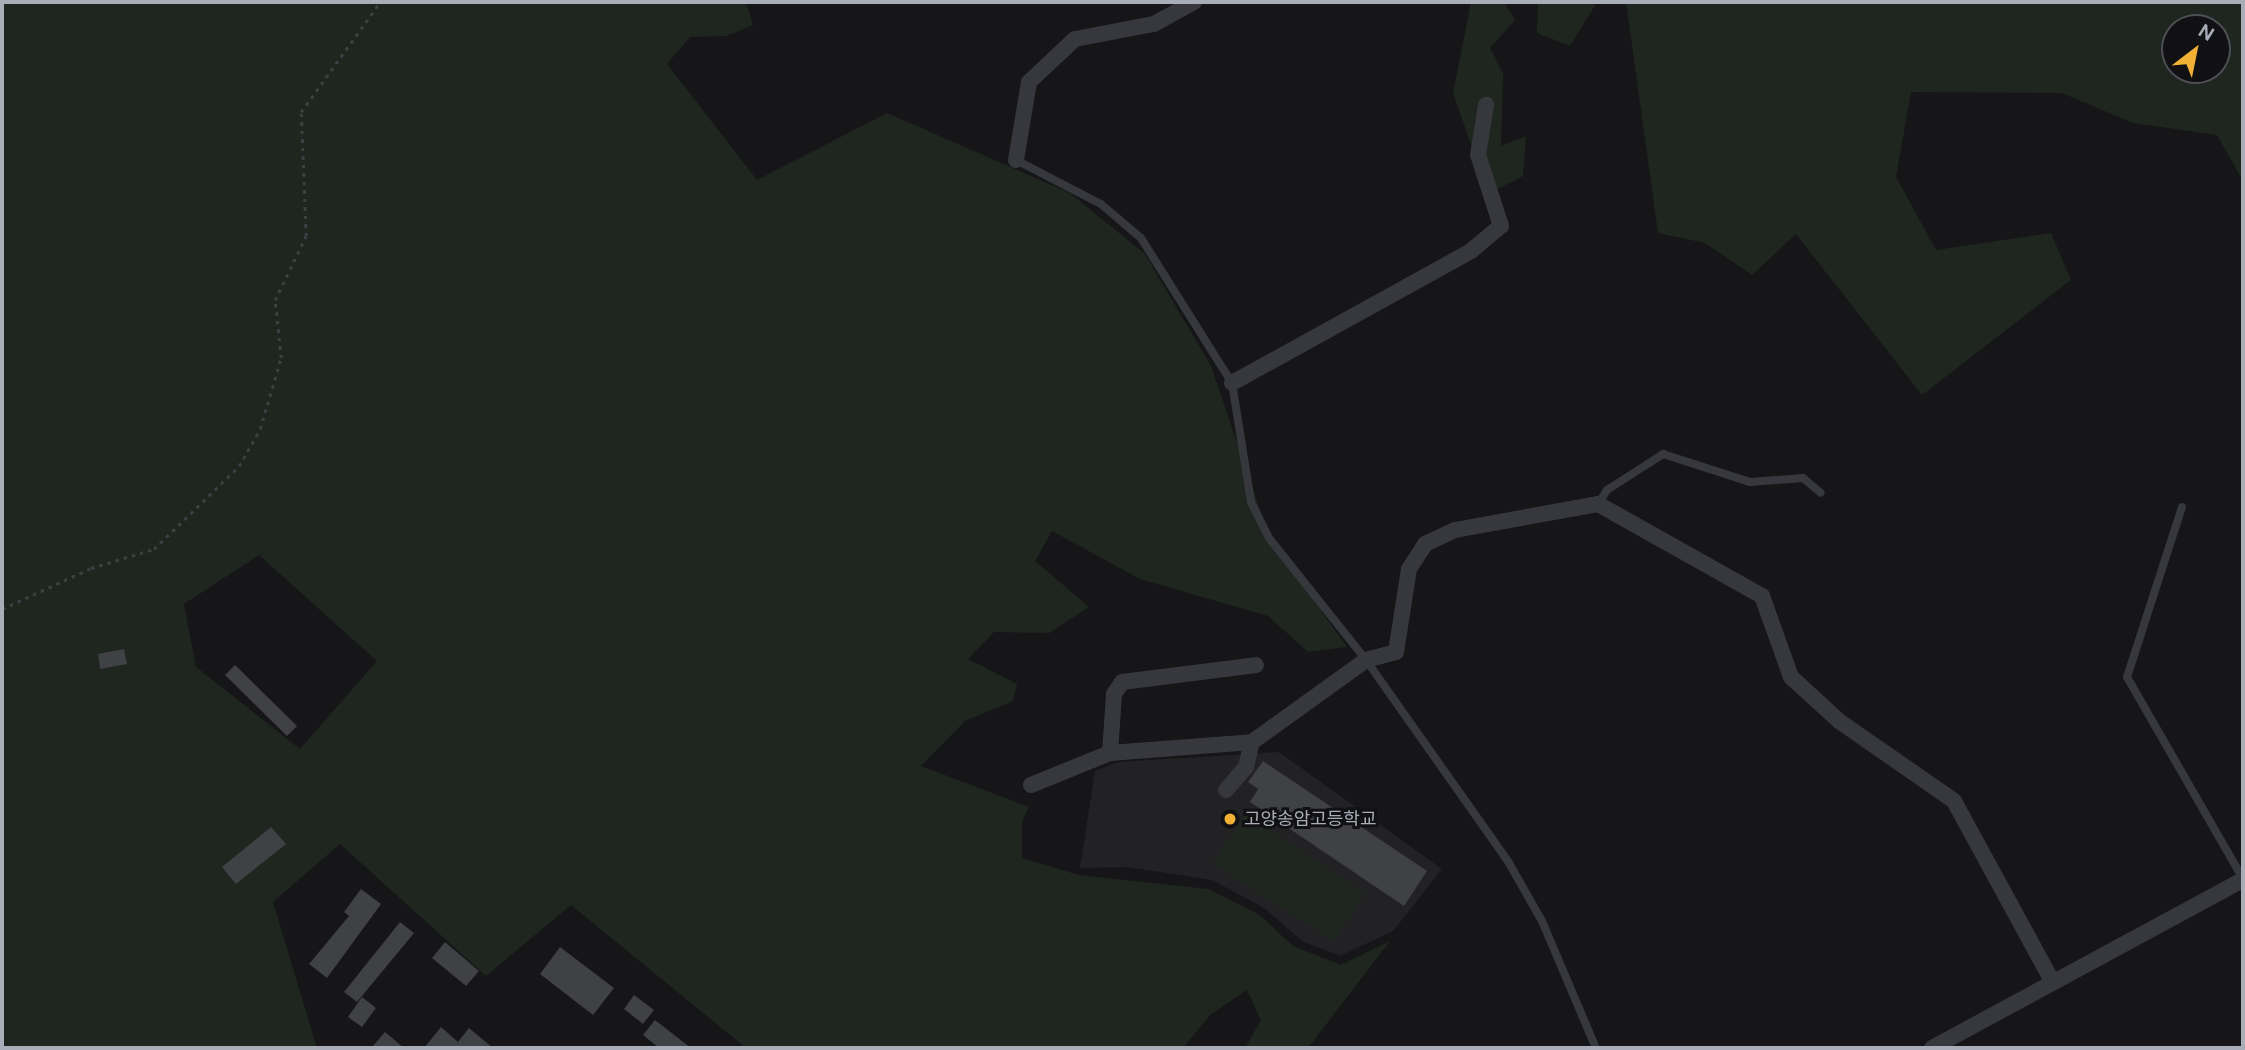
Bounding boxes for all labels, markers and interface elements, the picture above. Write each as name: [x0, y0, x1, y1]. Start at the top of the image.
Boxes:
north arrow: [2161, 14, 2231, 84]
text: N: [2194, 18, 2219, 47]
place label: 고양송암고등학교: [1244, 808, 1376, 830]
marker: 고양송암고등학교: [1222, 811, 1238, 827]

